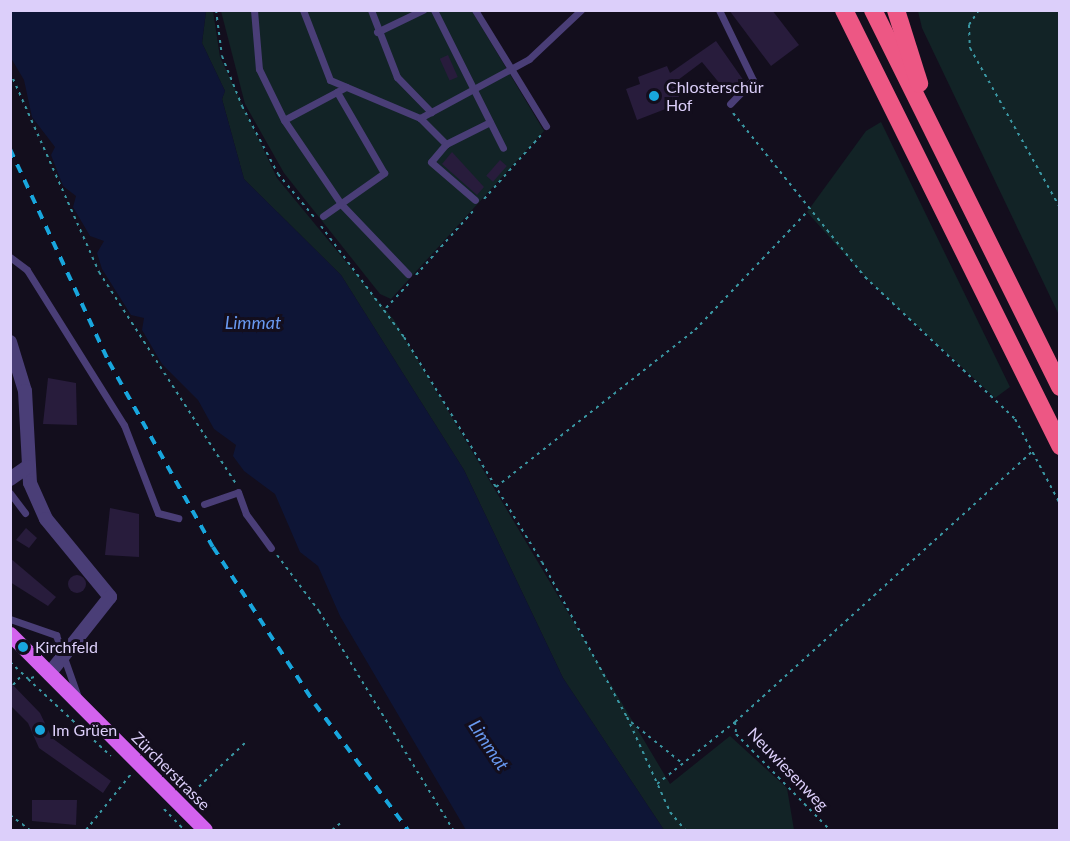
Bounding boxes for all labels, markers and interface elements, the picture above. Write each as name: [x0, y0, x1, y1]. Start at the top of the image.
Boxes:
place label: Chlosterschür Hof: [666, 77, 764, 115]
marker: Chlosterschür Hof: [647, 89, 661, 103]
water label: Limmat: [225, 311, 281, 333]
place label: Kirchfeld: [35, 637, 98, 657]
marker: Kirchfeld: [16, 640, 30, 654]
water label: Limmat: [464, 716, 514, 774]
place label: Im Grüen: [52, 720, 117, 740]
marker: Im Grüen: [33, 723, 47, 737]
street label: Neuwiesenweg: [744, 724, 832, 814]
street label: Zürcherstrasse: [128, 728, 214, 814]

